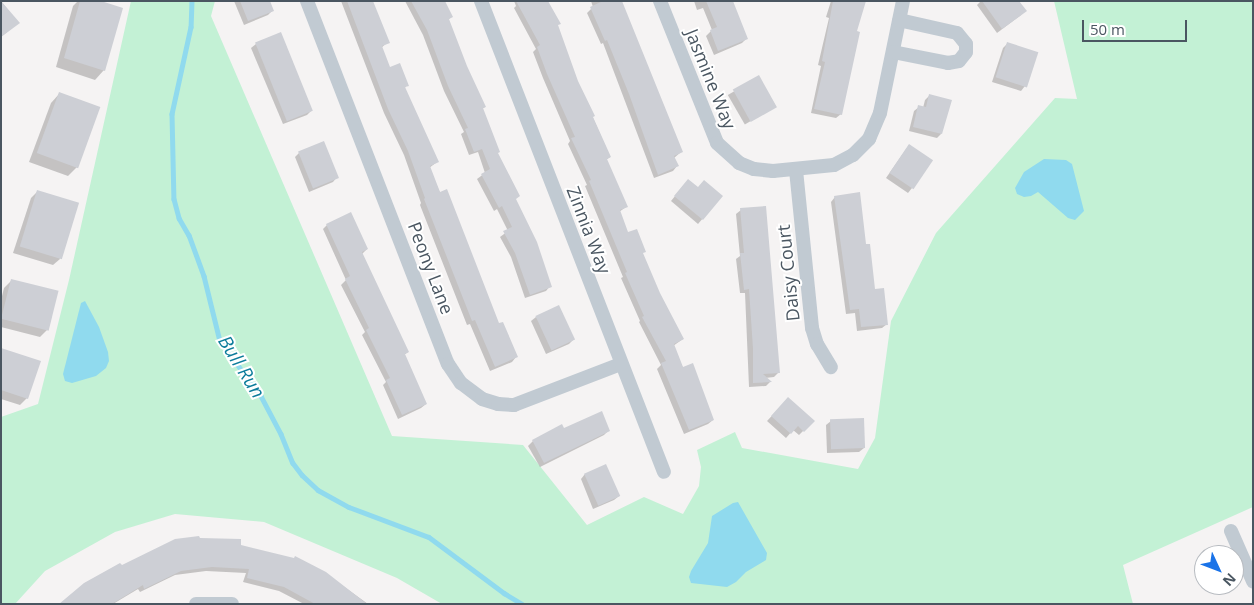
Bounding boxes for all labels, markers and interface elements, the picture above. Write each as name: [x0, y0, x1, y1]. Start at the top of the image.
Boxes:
scale bar: [1084, 10, 1189, 42]
text: 50 m: [1090, 19, 1125, 39]
street label: Jasmine Way: [681, 26, 741, 132]
street label: Zinnia Way: [562, 183, 616, 277]
street label: Peony Lane: [404, 219, 458, 317]
street label: Daisy Court: [772, 224, 804, 322]
water label: Bull Run: [213, 331, 269, 403]
north arrow: [1194, 545, 1244, 595]
text: N: [1219, 569, 1240, 591]

